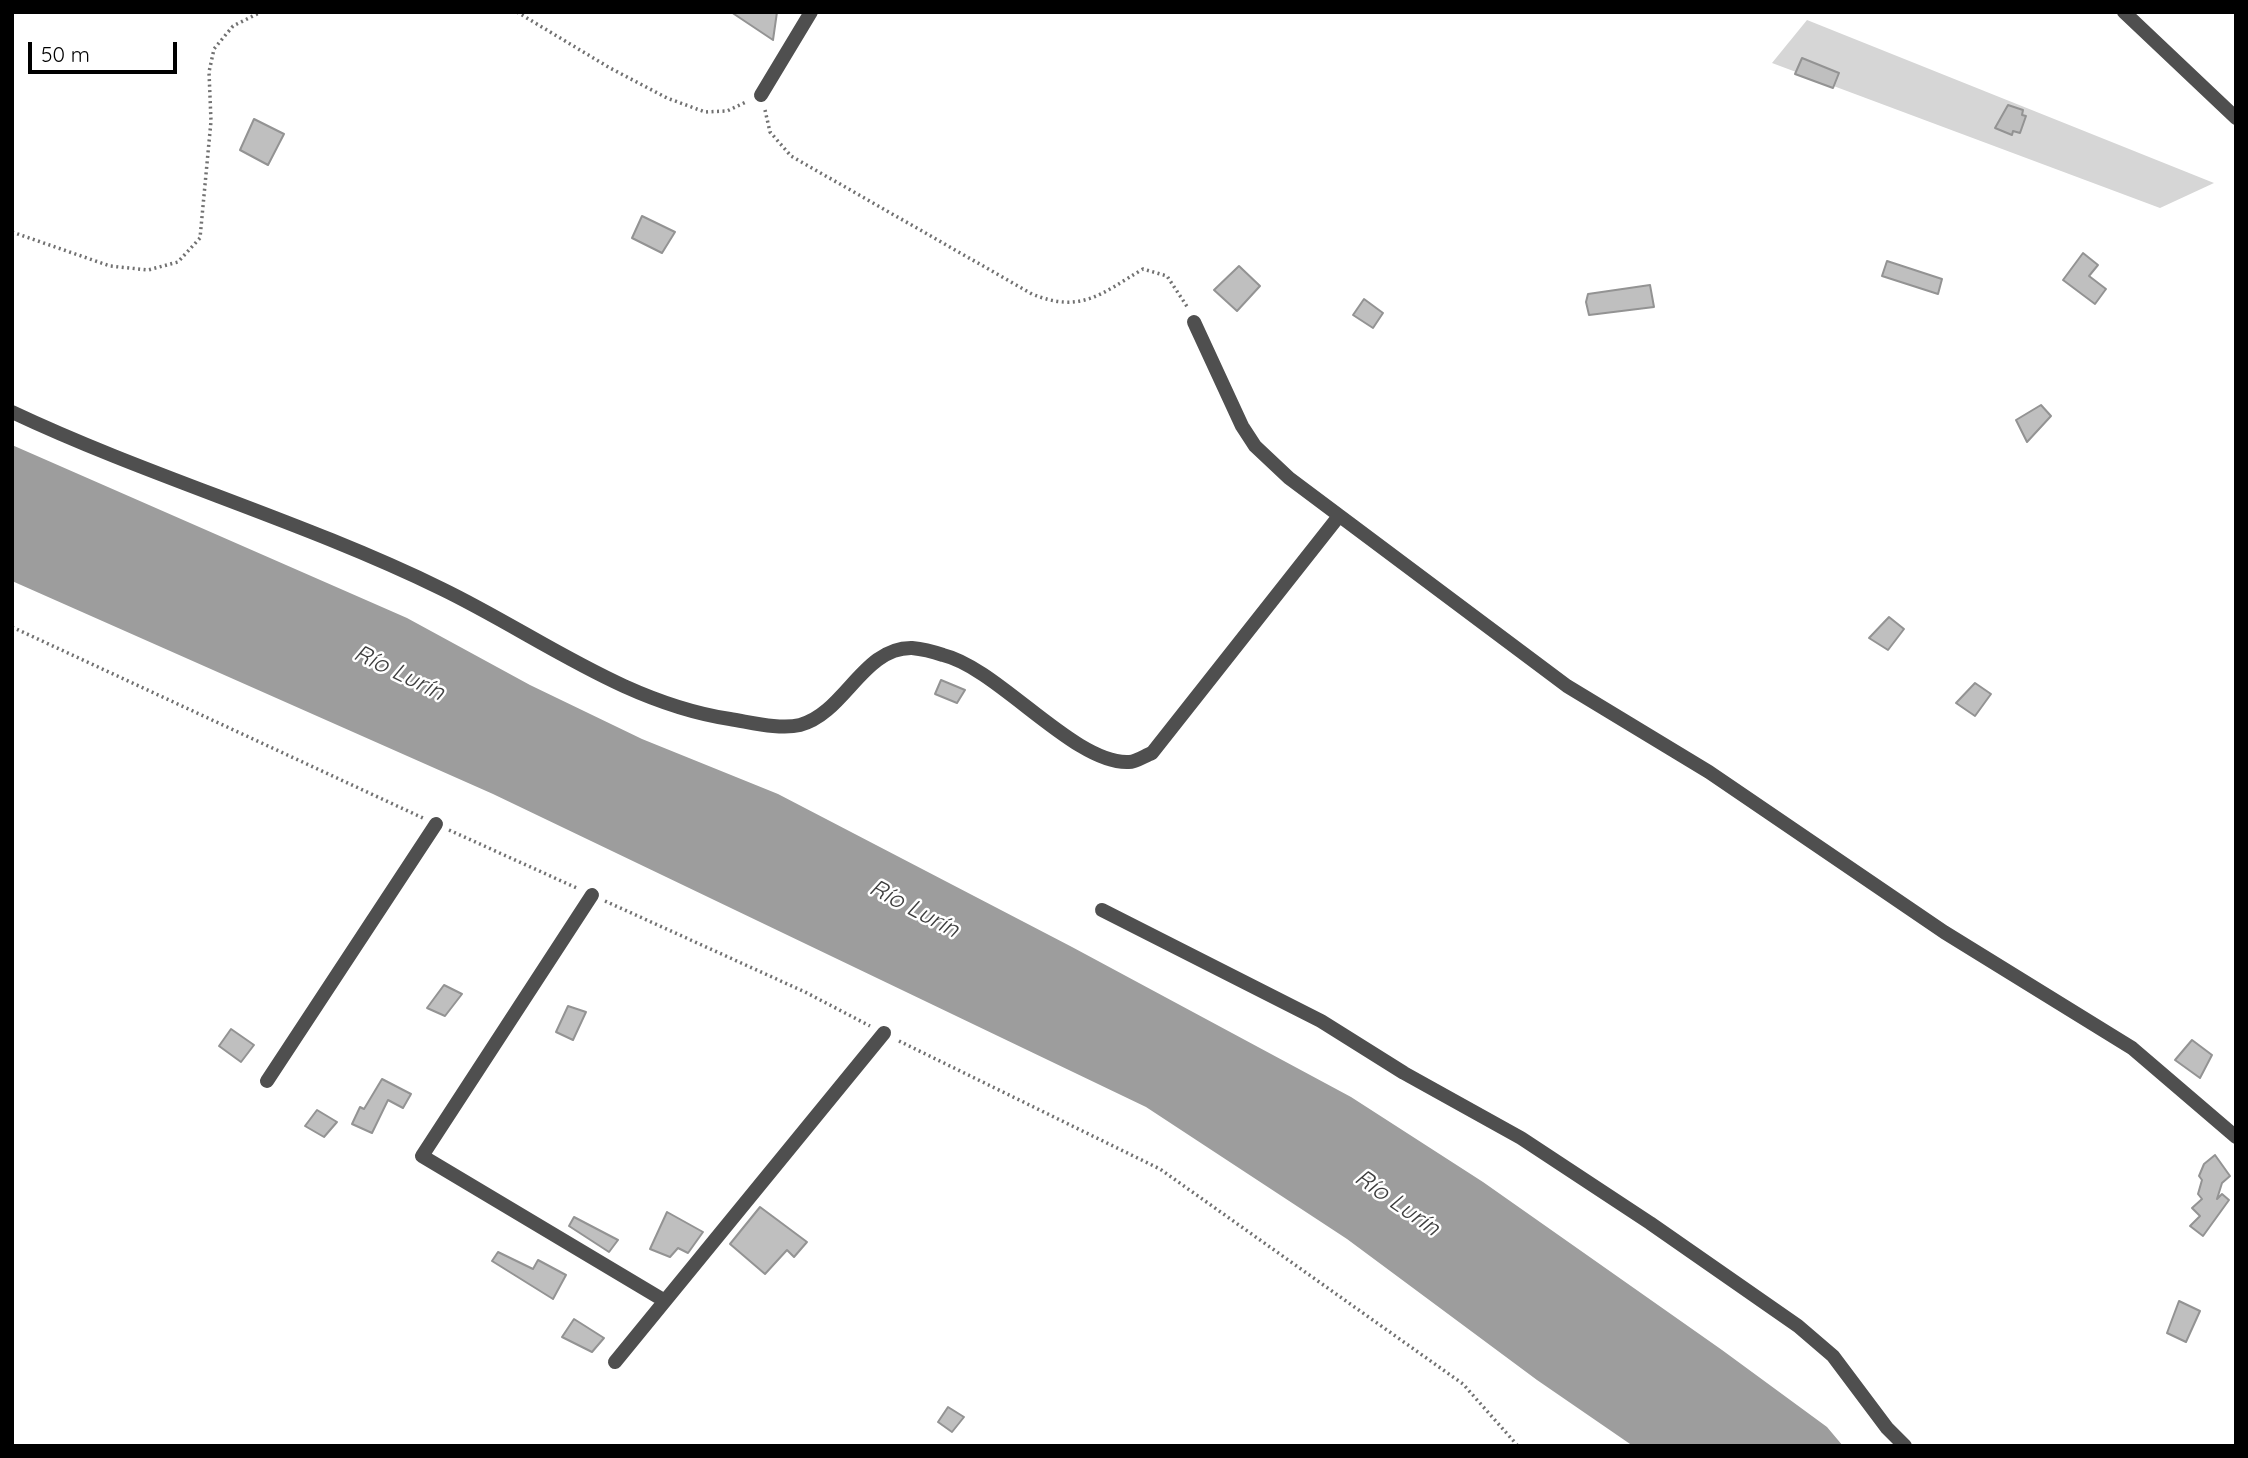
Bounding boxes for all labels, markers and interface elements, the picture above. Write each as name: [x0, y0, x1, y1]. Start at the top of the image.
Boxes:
scale bar: [32, 28, 180, 72]
text: 50 m: [41, 41, 90, 67]
water label: Río Lurín: [349, 639, 449, 707]
water label: Río Lurín: [864, 874, 964, 944]
water label: Río Lurín: [1349, 1163, 1445, 1243]

